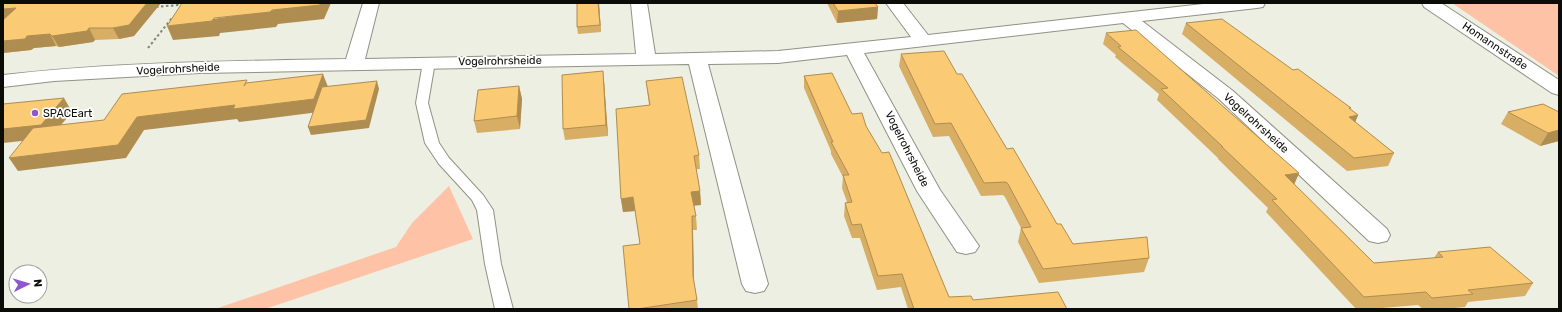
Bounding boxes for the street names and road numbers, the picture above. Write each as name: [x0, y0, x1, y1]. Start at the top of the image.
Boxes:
street label: Homannstraße: [1460, 19, 1530, 73]
street label: Vogelrohrsheide: [458, 54, 542, 68]
street label: Vogelrohrsheide: [136, 60, 220, 78]
street label: Vogelrohrsheide: [1221, 90, 1291, 156]
street label: Vogelrohrsheide: [882, 109, 932, 189]

